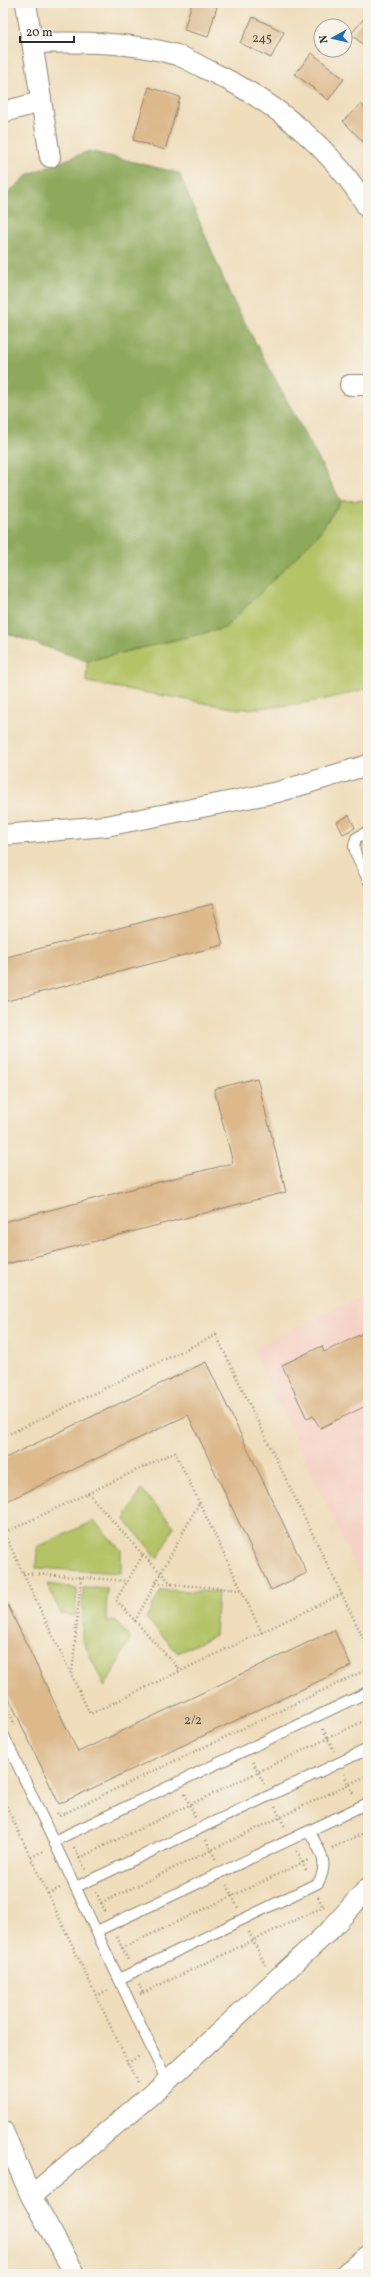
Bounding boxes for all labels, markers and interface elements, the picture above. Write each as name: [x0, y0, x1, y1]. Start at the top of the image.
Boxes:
scale bar: [20, 18, 74, 44]
north arrow: [313, 18, 353, 58]
text: 20 m: [26, 25, 53, 41]
house number: 245: [252, 30, 272, 48]
text: N: [317, 34, 333, 44]
house number: 2/2: [184, 1712, 202, 1730]

